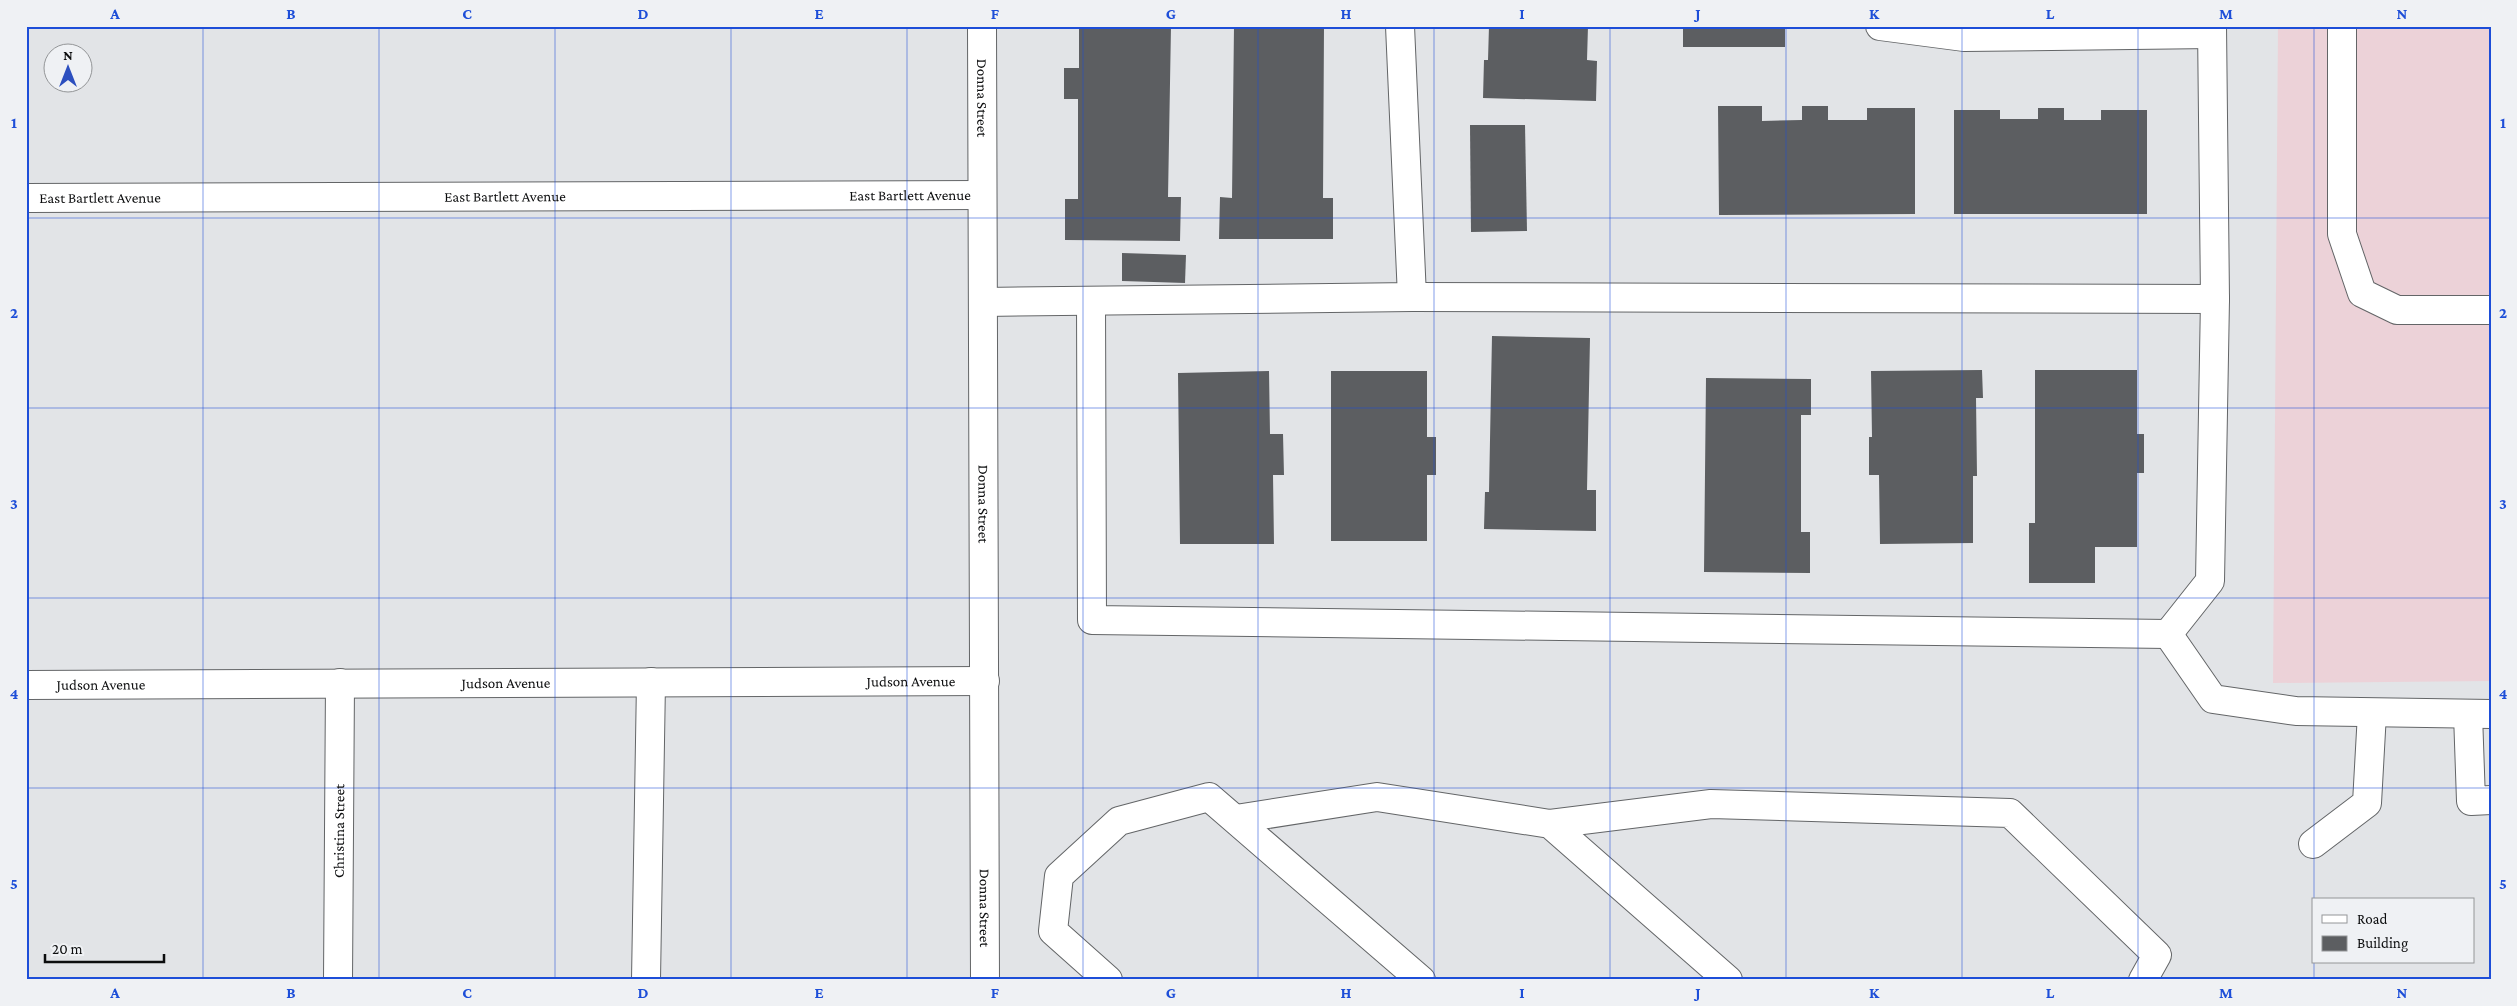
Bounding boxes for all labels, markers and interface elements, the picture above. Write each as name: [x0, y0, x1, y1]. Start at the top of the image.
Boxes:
text: A: [109, 5, 120, 22]
text: B: [286, 5, 296, 22]
text: C: [462, 5, 472, 22]
text: D: [637, 5, 649, 22]
text: E: [814, 5, 824, 22]
text: F: [991, 5, 1000, 22]
text: G: [1166, 5, 1176, 22]
text: H: [1341, 5, 1352, 22]
text: I: [1519, 5, 1525, 22]
text: J: [1693, 5, 1701, 22]
text: K: [1869, 5, 1880, 22]
text: L: [2046, 5, 2055, 22]
text: M: [2219, 5, 2233, 22]
text: N: [2397, 5, 2408, 22]
north arrow: [42, 42, 92, 92]
text: N: [63, 47, 73, 63]
street label: Donna Street: [974, 59, 990, 138]
text: 1: [11, 114, 17, 131]
text: 1: [2500, 114, 2506, 131]
street label: East Bartlett Avenue: [849, 187, 971, 203]
street label: East Bartlett Avenue: [444, 188, 566, 205]
street label: East Bartlett Avenue: [39, 190, 161, 206]
text: 2: [10, 304, 18, 321]
text: 2: [2499, 304, 2507, 321]
street label: Donna Street: [975, 465, 992, 544]
text: 3: [10, 495, 18, 512]
text: 3: [2499, 495, 2507, 512]
street label: Judson Avenue: [865, 673, 956, 691]
street label: Judson Avenue: [460, 675, 551, 692]
street label: Judson Avenue: [55, 677, 146, 694]
text: 4: [10, 685, 19, 702]
text: 4: [2499, 685, 2508, 702]
street label: Christina Street: [331, 783, 347, 878]
street label: Donna Street: [977, 869, 993, 948]
text: 5: [10, 875, 18, 892]
text: 5: [2499, 875, 2507, 892]
legend: [2312, 898, 2474, 964]
text: Road: [2357, 911, 2388, 927]
scale bar: [45, 931, 164, 963]
text: Building: [2357, 935, 2408, 952]
text: 20 m: [52, 941, 83, 957]
text: A: [109, 984, 120, 1001]
text: B: [286, 984, 296, 1001]
text: C: [462, 984, 472, 1001]
text: D: [637, 984, 649, 1001]
text: E: [814, 984, 824, 1001]
text: F: [991, 984, 1000, 1001]
text: G: [1166, 984, 1176, 1001]
text: H: [1341, 984, 1352, 1001]
text: I: [1519, 984, 1525, 1001]
text: J: [1693, 984, 1701, 1001]
text: K: [1869, 984, 1880, 1001]
text: L: [2046, 984, 2055, 1001]
text: M: [2219, 984, 2233, 1001]
text: N: [2397, 984, 2408, 1001]

